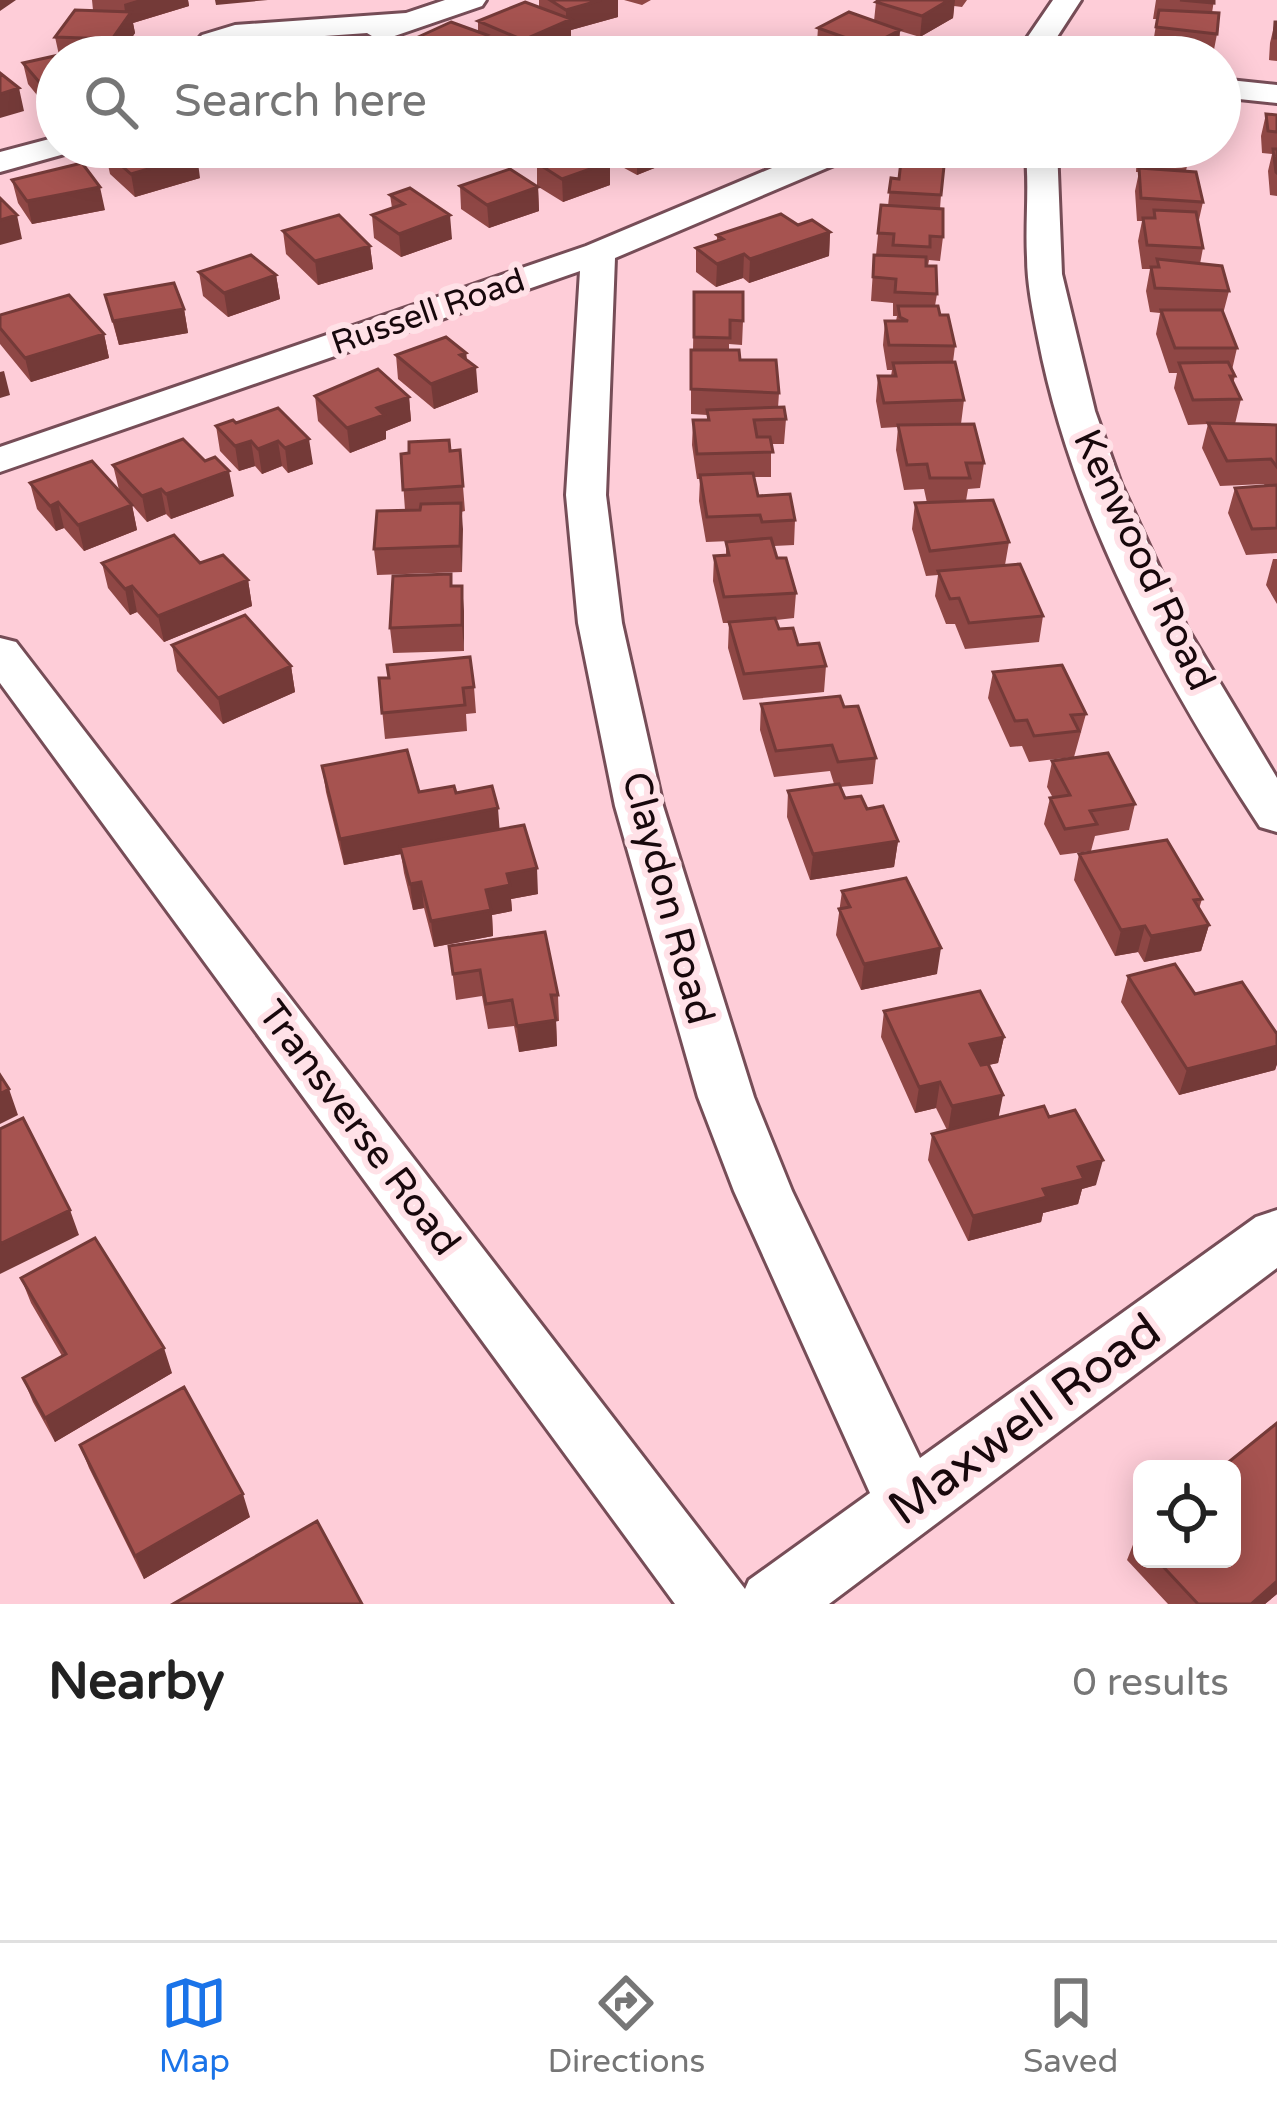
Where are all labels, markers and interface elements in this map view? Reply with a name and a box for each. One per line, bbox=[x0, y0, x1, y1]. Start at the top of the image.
search box bbox=[36, 36, 1241, 168]
icon: search bbox=[78, 69, 144, 135]
text: Search here bbox=[174, 75, 427, 129]
street label: Russell Road bbox=[326, 261, 530, 363]
street label: Kenwood Road bbox=[1063, 422, 1225, 698]
street label: Claydon Road bbox=[612, 767, 724, 1029]
street label: Transverse Road bbox=[248, 991, 470, 1265]
street label: Maxwell Road bbox=[878, 1302, 1172, 1538]
map controls bbox=[1133, 1460, 1241, 1568]
button: locate bbox=[1133, 1460, 1241, 1568]
text: Nearby bbox=[48, 1651, 225, 1713]
text: 0 results bbox=[1072, 1659, 1229, 1706]
tab: Map bbox=[159, 1970, 230, 2081]
tab: Directions bbox=[548, 1970, 705, 2081]
tab: Saved bbox=[1023, 1970, 1118, 2081]

